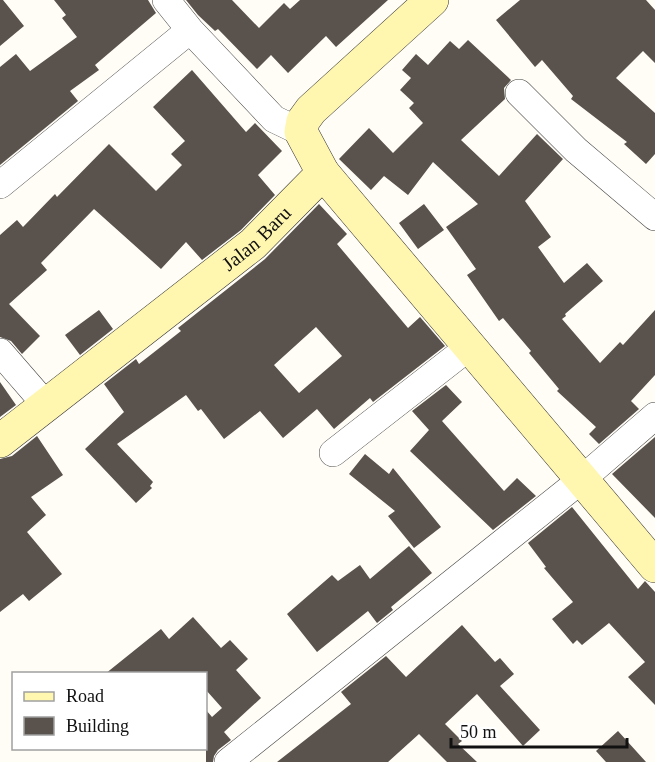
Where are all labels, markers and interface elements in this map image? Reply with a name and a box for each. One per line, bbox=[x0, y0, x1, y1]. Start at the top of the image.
street label: Jalan Baru bbox=[218, 201, 295, 275]
legend bbox=[12, 672, 207, 750]
text: Road bbox=[66, 686, 104, 706]
scale bar bbox=[451, 711, 626, 749]
text: Building bbox=[66, 716, 129, 736]
text: 50 m bbox=[460, 722, 497, 742]

